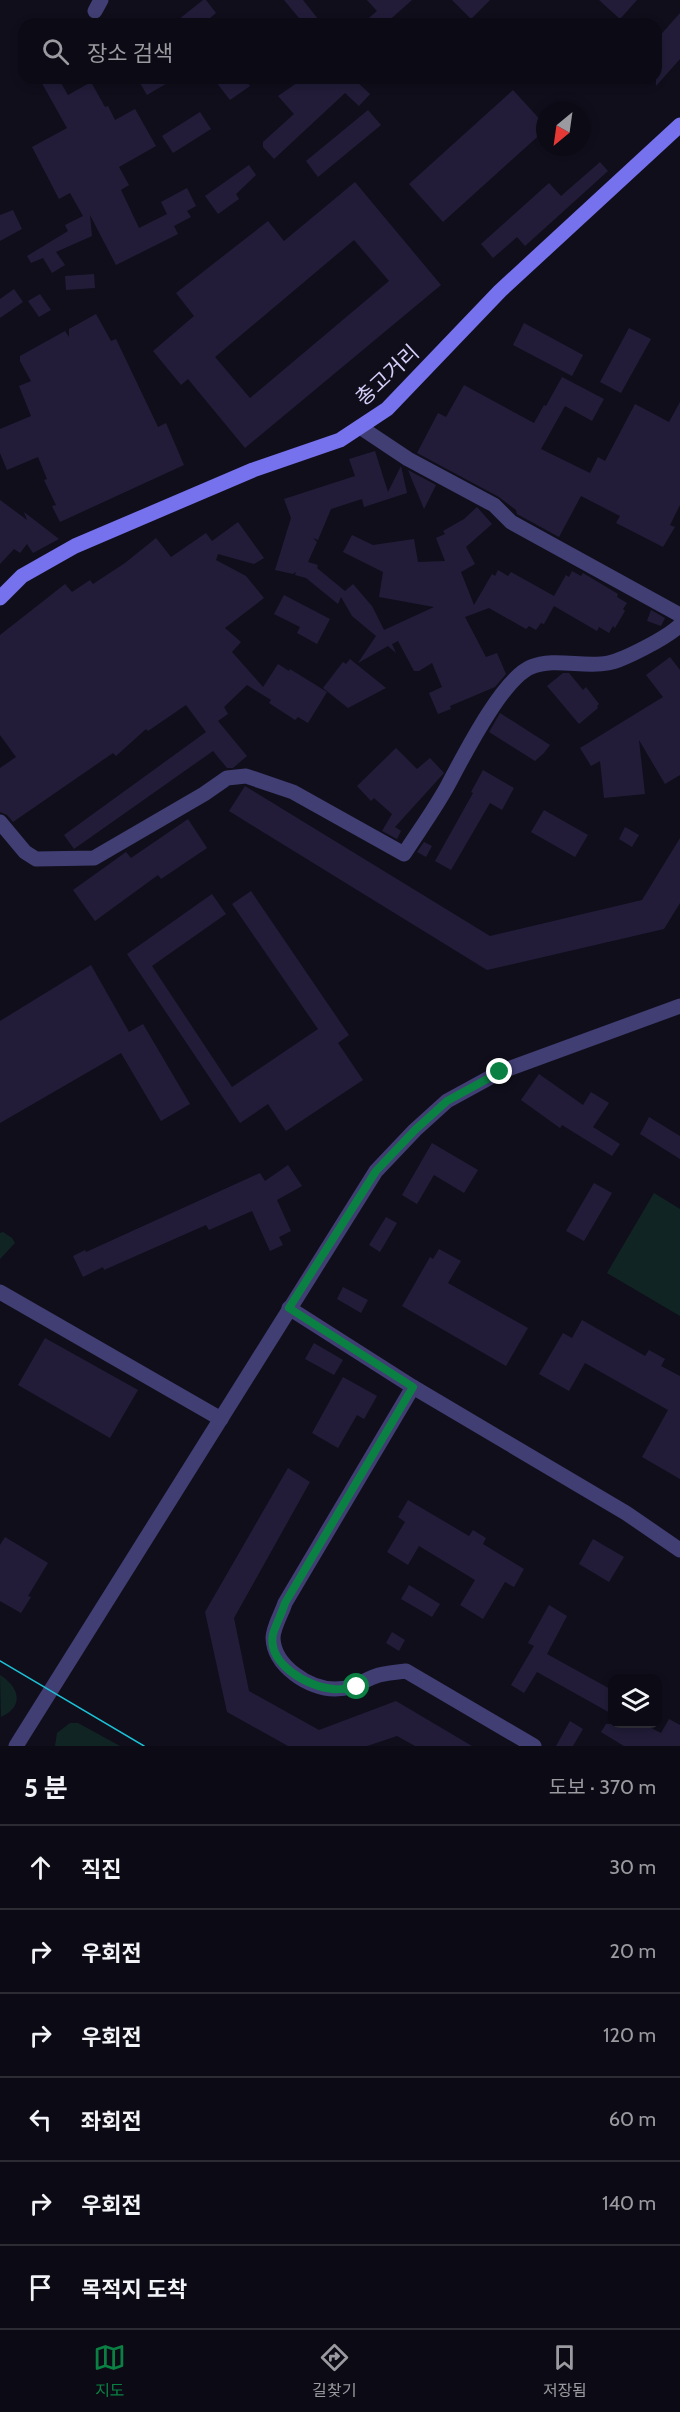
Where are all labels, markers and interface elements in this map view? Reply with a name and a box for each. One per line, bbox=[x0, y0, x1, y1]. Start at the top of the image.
search box bbox=[18, 18, 662, 84]
icon: search bbox=[39, 35, 72, 68]
text: 장소 검색 bbox=[87, 40, 173, 67]
north arrow bbox=[536, 102, 590, 156]
street label: 총고거리 bbox=[350, 340, 424, 410]
route end bbox=[486, 1058, 512, 1084]
route start bbox=[343, 1673, 369, 1699]
map controls bbox=[608, 1674, 662, 1728]
button: layers bbox=[608, 1674, 662, 1728]
text: 5 분 bbox=[24, 1772, 68, 1804]
text: 도보 · 370 m bbox=[549, 1775, 656, 1799]
icon: ahead bbox=[24, 1851, 57, 1884]
text: 30 m bbox=[609, 1855, 656, 1879]
text: 직진 bbox=[81, 1856, 121, 1883]
icon: right bbox=[24, 1935, 57, 1968]
text: 20 m bbox=[610, 1939, 656, 1963]
text: 우회전 bbox=[81, 1940, 142, 1967]
icon: right bbox=[24, 2019, 57, 2052]
text: 120 m bbox=[603, 2023, 656, 2047]
text: 우회전 bbox=[81, 2024, 142, 2051]
icon: left bbox=[24, 2103, 57, 2136]
text: 60 m bbox=[609, 2107, 656, 2131]
text: 좌회전 bbox=[81, 2108, 142, 2135]
icon: right bbox=[24, 2187, 57, 2220]
text: 140 m bbox=[602, 2191, 656, 2215]
text: 우회전 bbox=[81, 2192, 142, 2219]
icon: arrive bbox=[24, 2271, 57, 2304]
text: 목적지 도착 bbox=[81, 2276, 187, 2303]
tab: 지도 bbox=[93, 2341, 126, 2401]
tab: 길찾기 bbox=[312, 2341, 357, 2401]
tab: 저장됨 bbox=[543, 2341, 587, 2401]

